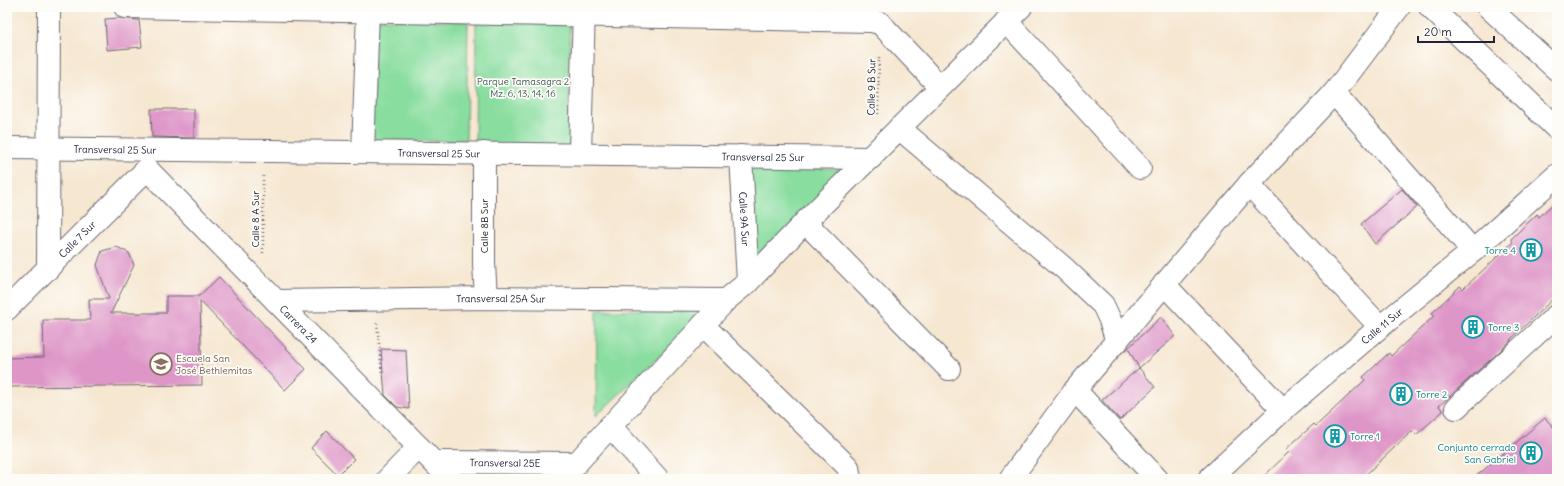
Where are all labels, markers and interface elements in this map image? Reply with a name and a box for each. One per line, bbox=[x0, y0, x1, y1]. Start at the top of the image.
scale bar bbox=[1418, 18, 1494, 44]
text: 20 m bbox=[1424, 24, 1452, 39]
street label: Calle 9 B Sur bbox=[865, 58, 878, 116]
park label: Parque Tamasagra 2 Mz. 6, 13, 14, 16 bbox=[477, 75, 570, 100]
street label: Transversal 25 Sur bbox=[73, 143, 157, 157]
street label: Transversal 25 Sur bbox=[397, 147, 481, 160]
street label: Transversal 25 Sur bbox=[721, 150, 805, 164]
street label: Calle 8 A Sur bbox=[249, 191, 262, 247]
street label: Calle 9A Sur bbox=[736, 191, 752, 247]
street label: Calle 8B Sur bbox=[478, 199, 491, 253]
street label: Calle 7 Sur bbox=[56, 218, 99, 261]
building icon: Torre 4 bbox=[1518, 237, 1544, 263]
place label: Torre 4 bbox=[1484, 244, 1516, 257]
street label: Transversal 25A Sur bbox=[456, 292, 546, 305]
street label: Carrera 24 bbox=[277, 303, 320, 347]
street label: Calle 11 Sur bbox=[1359, 305, 1406, 347]
building icon: Torre 3 bbox=[1460, 314, 1486, 340]
place label: Torre 3 bbox=[1488, 321, 1520, 334]
school or university icon: Escuela San José Bethlemitas bbox=[148, 351, 174, 377]
place label: Escuela San José Bethlemitas bbox=[176, 352, 253, 377]
building icon: Torre 2 bbox=[1388, 381, 1414, 407]
place label: Torre 2 bbox=[1416, 388, 1448, 401]
building icon: Torre 1 bbox=[1322, 423, 1348, 449]
place label: Torre 1 bbox=[1350, 430, 1380, 443]
building icon: Conjunto cerrado San Gabriel bbox=[1518, 440, 1544, 466]
place label: Conjunto cerrado San Gabriel bbox=[1437, 441, 1516, 466]
street label: Transversal 25E bbox=[469, 456, 541, 470]

